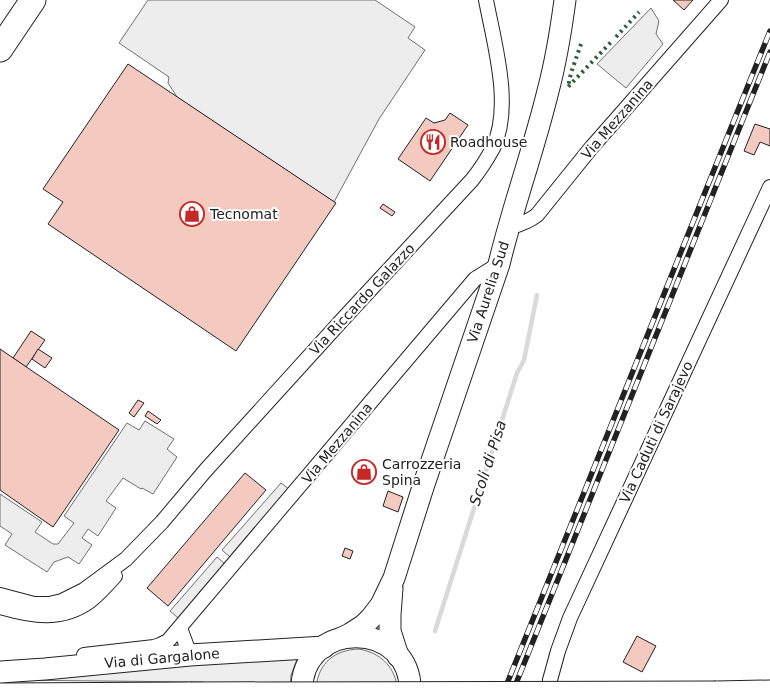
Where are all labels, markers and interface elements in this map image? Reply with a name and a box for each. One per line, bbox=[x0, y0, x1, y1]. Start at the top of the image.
street label: Via Mezzanina bbox=[578, 76, 656, 162]
restaurant icon: Roadhouse bbox=[420, 129, 446, 155]
place label: Roadhouse bbox=[450, 134, 527, 150]
shop icon: Tecnomat bbox=[179, 201, 205, 227]
place label: Tecnomat bbox=[209, 206, 278, 222]
street label: Via Aurelia Sud bbox=[464, 239, 512, 345]
street label: Via Riccardo Galazzo bbox=[306, 240, 418, 358]
street label: Via Caduti di Sarajevo bbox=[616, 359, 696, 505]
street label: Via Mezzanina bbox=[299, 399, 375, 487]
water label: Scoli di Pisa bbox=[466, 418, 510, 508]
place label: Carrozzeria Spina bbox=[382, 456, 461, 488]
shop icon: Carrozzeria Spina bbox=[351, 459, 377, 485]
street label: Via di Gargalone bbox=[104, 645, 220, 671]

